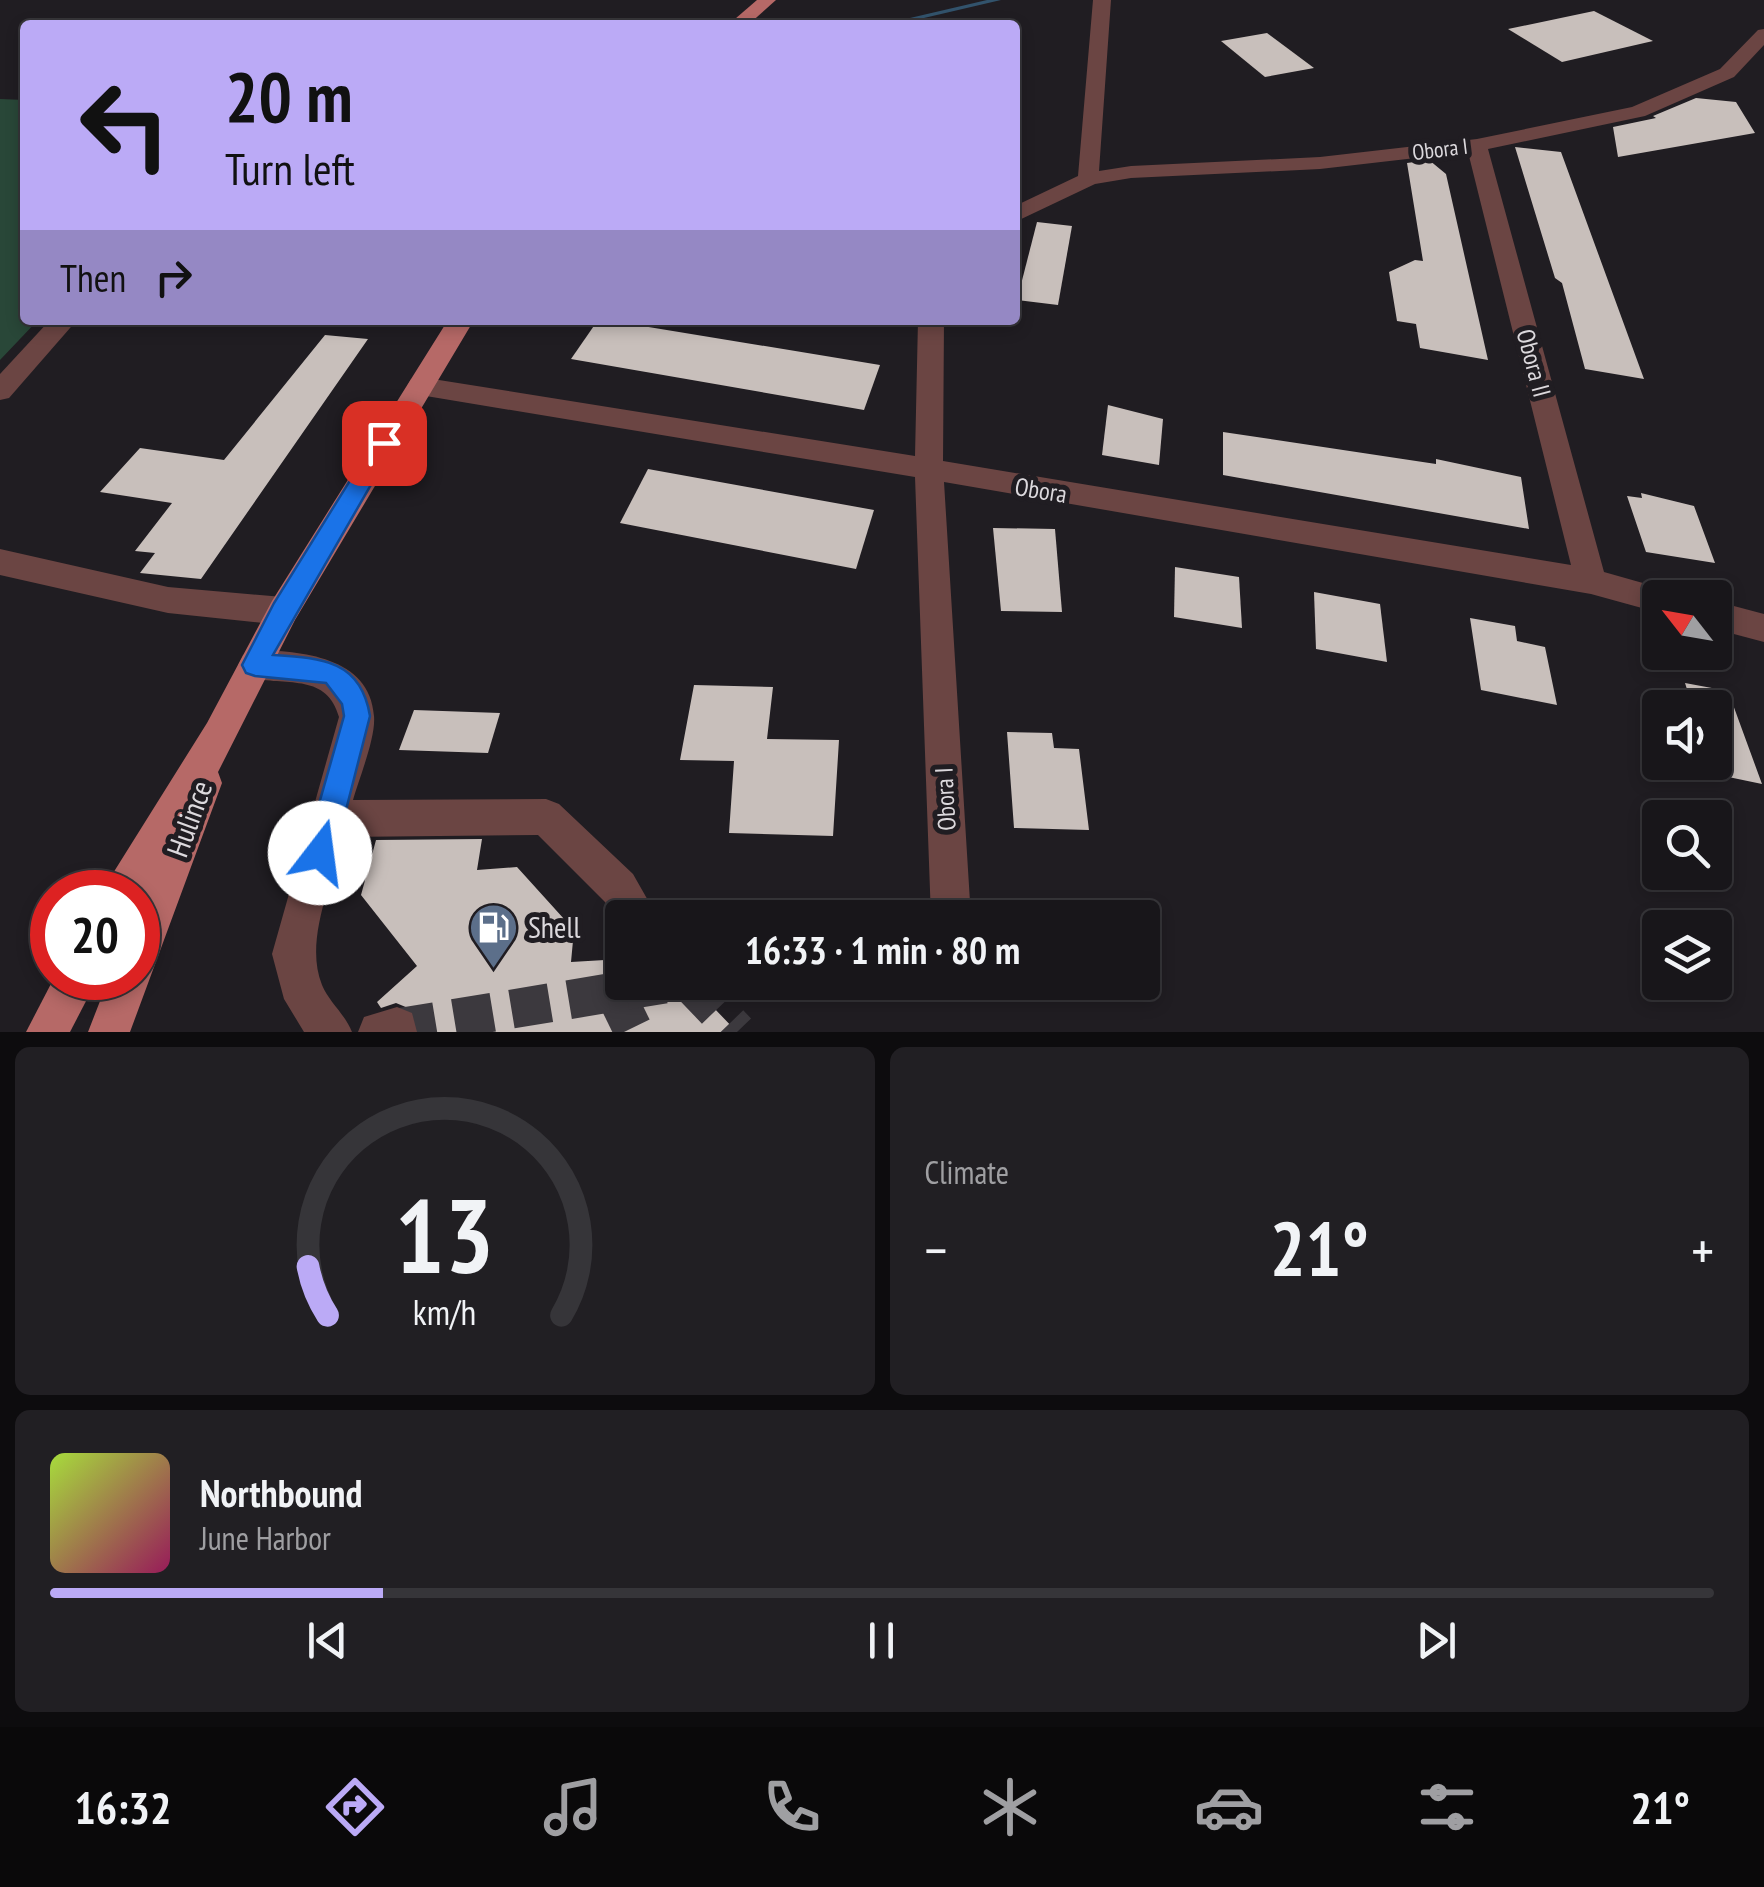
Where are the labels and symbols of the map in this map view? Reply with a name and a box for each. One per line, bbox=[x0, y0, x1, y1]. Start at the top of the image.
street label: Obora I bbox=[1411, 132, 1469, 166]
street label: Obora II bbox=[1510, 325, 1558, 401]
pin bbox=[342, 401, 427, 486]
street label: Obora bbox=[1013, 470, 1069, 510]
north arrow bbox=[1642, 580, 1732, 670]
street label: Obora I bbox=[927, 767, 963, 831]
street label: Hulince bbox=[157, 775, 220, 862]
position arrow bbox=[268, 801, 372, 905]
speed limit sign: 20 bbox=[30, 870, 160, 1000]
fuel station icon: Shell bbox=[467, 902, 519, 970]
place label: Shell bbox=[528, 907, 580, 946]

